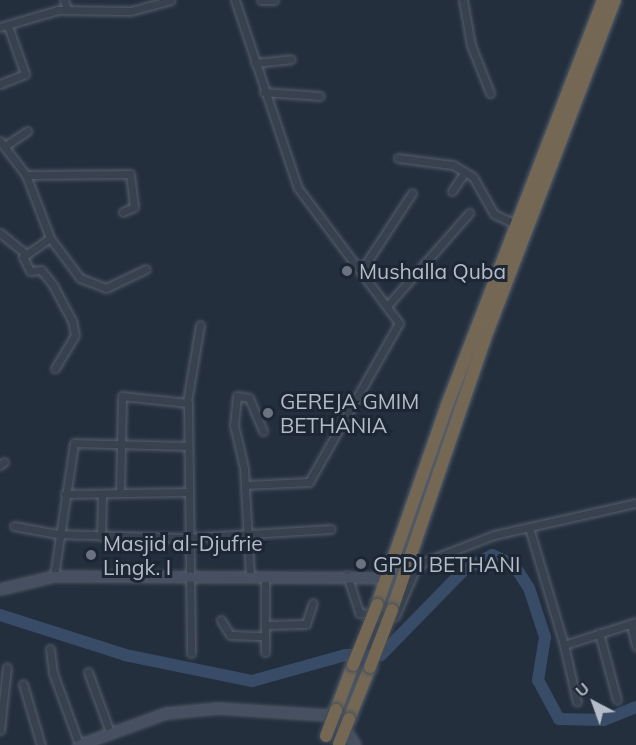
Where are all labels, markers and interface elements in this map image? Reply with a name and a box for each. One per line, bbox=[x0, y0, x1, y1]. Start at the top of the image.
place label: Mushalla Quba bbox=[359, 258, 506, 284]
marker: Mushalla Quba bbox=[340, 264, 354, 278]
place label: GEREJA GMIM BETHANIA bbox=[280, 388, 419, 438]
marker: GEREJA GMIM BETHANIA bbox=[261, 406, 275, 420]
place label: Masjid al-Djufrie Lingk. I bbox=[103, 530, 263, 580]
marker: Masjid al-Djufrie Lingk. I bbox=[84, 548, 98, 562]
place label: GPDI BETHANI bbox=[373, 551, 520, 577]
marker: GPDI BETHANI bbox=[354, 557, 368, 571]
north arrow bbox=[564, 673, 624, 733]
text: U bbox=[571, 678, 593, 701]

